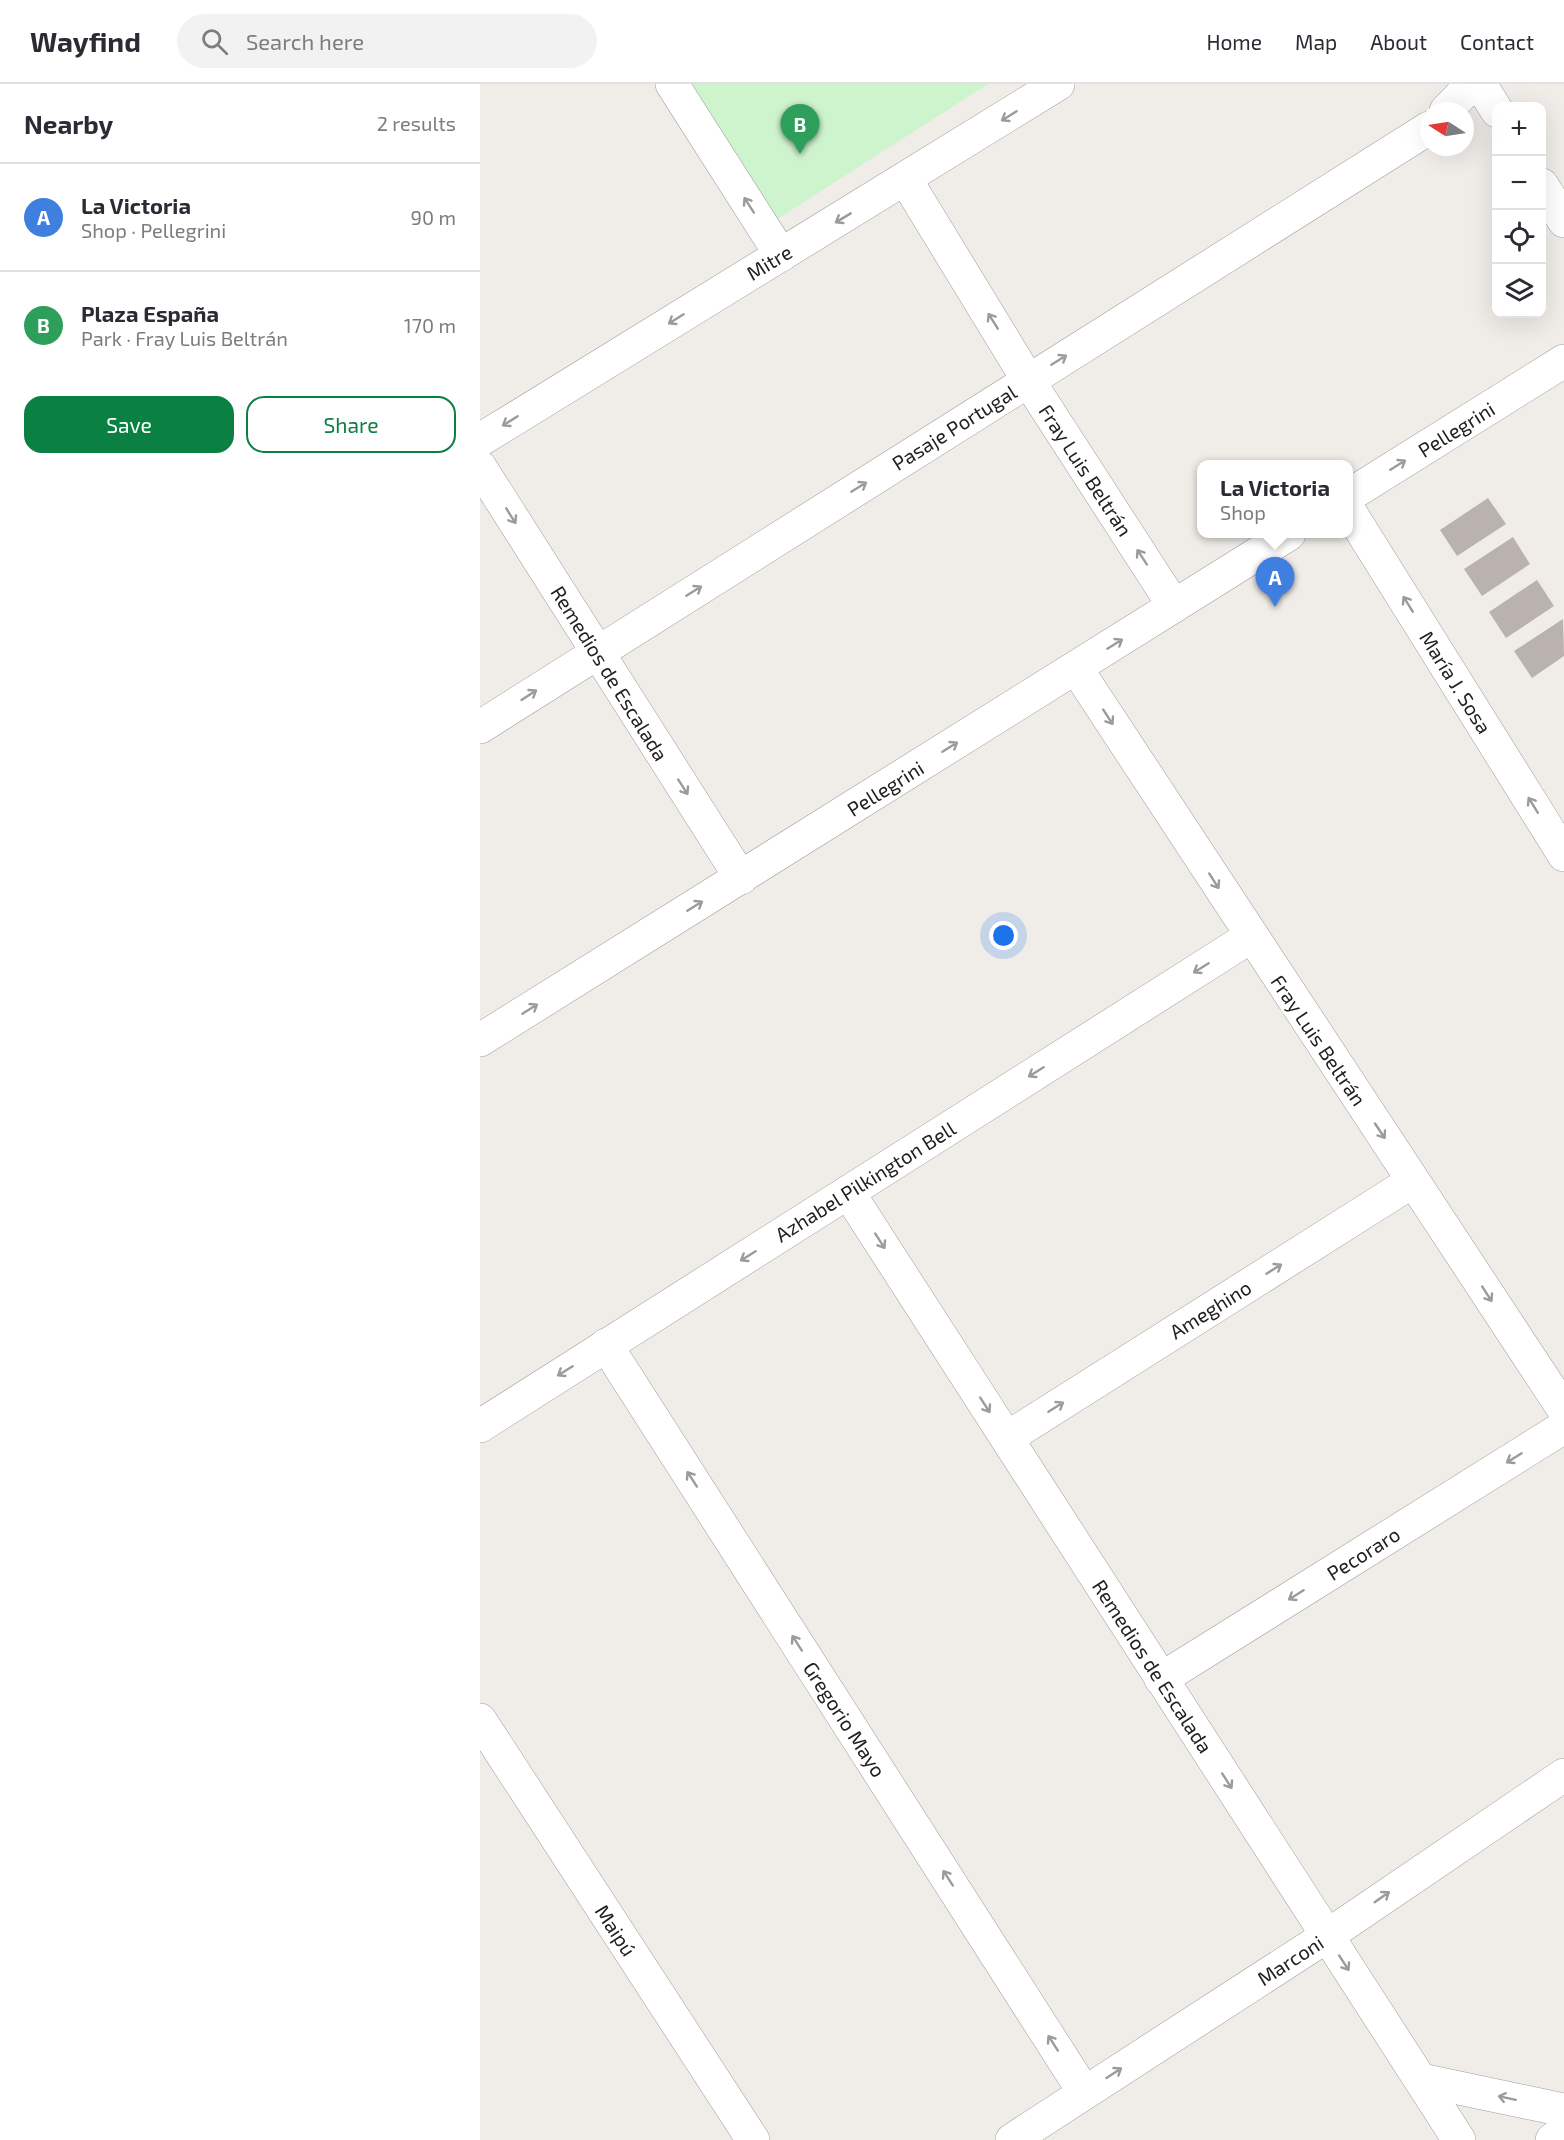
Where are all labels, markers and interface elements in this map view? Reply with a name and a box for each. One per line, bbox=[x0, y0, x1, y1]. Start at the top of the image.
search box bbox=[177, 14, 597, 68]
text: Wayfind bbox=[30, 24, 141, 58]
icon: search bbox=[198, 25, 231, 58]
text: Search here bbox=[246, 28, 364, 54]
text: Home bbox=[1206, 29, 1262, 54]
text: Map bbox=[1295, 29, 1337, 54]
text: About bbox=[1370, 29, 1427, 54]
text: Contact bbox=[1460, 29, 1534, 54]
north arrow bbox=[1420, 102, 1474, 156]
map controls bbox=[1492, 102, 1546, 318]
button: + bbox=[1492, 102, 1546, 156]
pin: B bbox=[780, 104, 820, 154]
text: Nearby bbox=[24, 108, 113, 139]
one-way arrow bbox=[1001, 110, 1018, 122]
text: 2 results bbox=[377, 111, 456, 135]
button: − bbox=[1492, 156, 1546, 210]
text: La Victoria bbox=[81, 192, 191, 218]
one-way arrow bbox=[743, 197, 756, 214]
text: A bbox=[37, 205, 50, 229]
text: 90 m bbox=[411, 205, 456, 229]
button: locate bbox=[1492, 210, 1546, 264]
one-way arrow bbox=[835, 212, 852, 224]
text: Shop · Pellegrini bbox=[81, 218, 226, 242]
street label: Mitre bbox=[742, 239, 796, 285]
button: layers bbox=[1492, 264, 1546, 318]
text: Plaza España bbox=[81, 300, 219, 326]
text: B bbox=[37, 313, 50, 337]
text: 170 m bbox=[404, 313, 456, 337]
one-way arrow bbox=[986, 313, 999, 330]
one-way arrow bbox=[668, 314, 685, 326]
text: Park · Fray Luis Beltrán bbox=[81, 326, 288, 350]
one-way arrow bbox=[1051, 354, 1068, 367]
street label: Pasaje Portugal bbox=[887, 379, 1021, 475]
button: Save bbox=[24, 396, 234, 453]
button: Share bbox=[246, 396, 456, 453]
street label: Pellegrini bbox=[1413, 396, 1499, 462]
street label: Fray Luis Beltrán bbox=[1034, 400, 1138, 540]
one-way arrow bbox=[502, 416, 519, 428]
one-way arrow bbox=[1389, 458, 1406, 470]
popup bbox=[1197, 460, 1353, 538]
text: La Victoria bbox=[1220, 474, 1330, 500]
one-way arrow bbox=[850, 480, 867, 492]
text: Shop bbox=[1220, 500, 1266, 524]
one-way arrow bbox=[505, 507, 517, 524]
one-way arrow bbox=[1136, 549, 1148, 566]
pin: A bbox=[1256, 558, 1294, 607]
street label: Remedios de Escalada bbox=[546, 581, 674, 765]
one-way arrow bbox=[685, 584, 702, 596]
one-way arrow bbox=[1401, 596, 1413, 613]
street label: María J. Sosa bbox=[1415, 626, 1497, 738]
one-way arrow bbox=[1106, 637, 1123, 649]
one-way arrow bbox=[520, 689, 537, 701]
one-way arrow bbox=[1102, 708, 1114, 725]
one-way arrow bbox=[941, 741, 958, 753]
street label: Pellegrini bbox=[842, 755, 928, 821]
one-way arrow bbox=[677, 778, 689, 795]
one-way arrow bbox=[1527, 797, 1539, 814]
one-way arrow bbox=[1208, 872, 1220, 889]
one-way arrow bbox=[686, 900, 703, 912]
your location bbox=[989, 921, 1018, 950]
one-way arrow bbox=[1193, 962, 1210, 974]
street label: Fray Luis Beltrán bbox=[1266, 970, 1372, 1110]
one-way arrow bbox=[521, 1003, 538, 1015]
one-way arrow bbox=[1028, 1067, 1045, 1079]
street label: Azhabel Pilkington Bell bbox=[770, 1116, 960, 1246]
one-way arrow bbox=[1374, 1122, 1386, 1139]
one-way arrow bbox=[874, 1232, 886, 1249]
one-way arrow bbox=[739, 1249, 756, 1262]
one-way arrow bbox=[1265, 1262, 1282, 1274]
street label: Ameghino bbox=[1165, 1275, 1255, 1343]
one-way arrow bbox=[1481, 1285, 1493, 1301]
one-way arrow bbox=[557, 1366, 574, 1378]
one-way arrow bbox=[980, 1396, 992, 1413]
one-way arrow bbox=[1047, 1400, 1064, 1412]
one-way arrow bbox=[1506, 1452, 1523, 1465]
one-way arrow bbox=[686, 1471, 698, 1488]
street label: Pecoraro bbox=[1322, 1521, 1404, 1585]
street label: Remedios de Escalada bbox=[1088, 1575, 1218, 1757]
one-way arrow bbox=[1288, 1589, 1305, 1601]
one-way arrow bbox=[791, 1635, 804, 1652]
street label: Gregorio Mayo bbox=[799, 1657, 891, 1781]
one-way arrow bbox=[1221, 1772, 1233, 1789]
one-way arrow bbox=[941, 1870, 953, 1887]
one-way arrow bbox=[1374, 1891, 1391, 1904]
street label: Maipú bbox=[591, 1900, 641, 1960]
street label: Marconi bbox=[1252, 1930, 1328, 1990]
one-way arrow bbox=[1338, 1954, 1350, 1970]
one-way arrow bbox=[1046, 2034, 1059, 2051]
one-way arrow bbox=[1105, 2067, 1121, 2079]
one-way arrow bbox=[1497, 2092, 1517, 2103]

